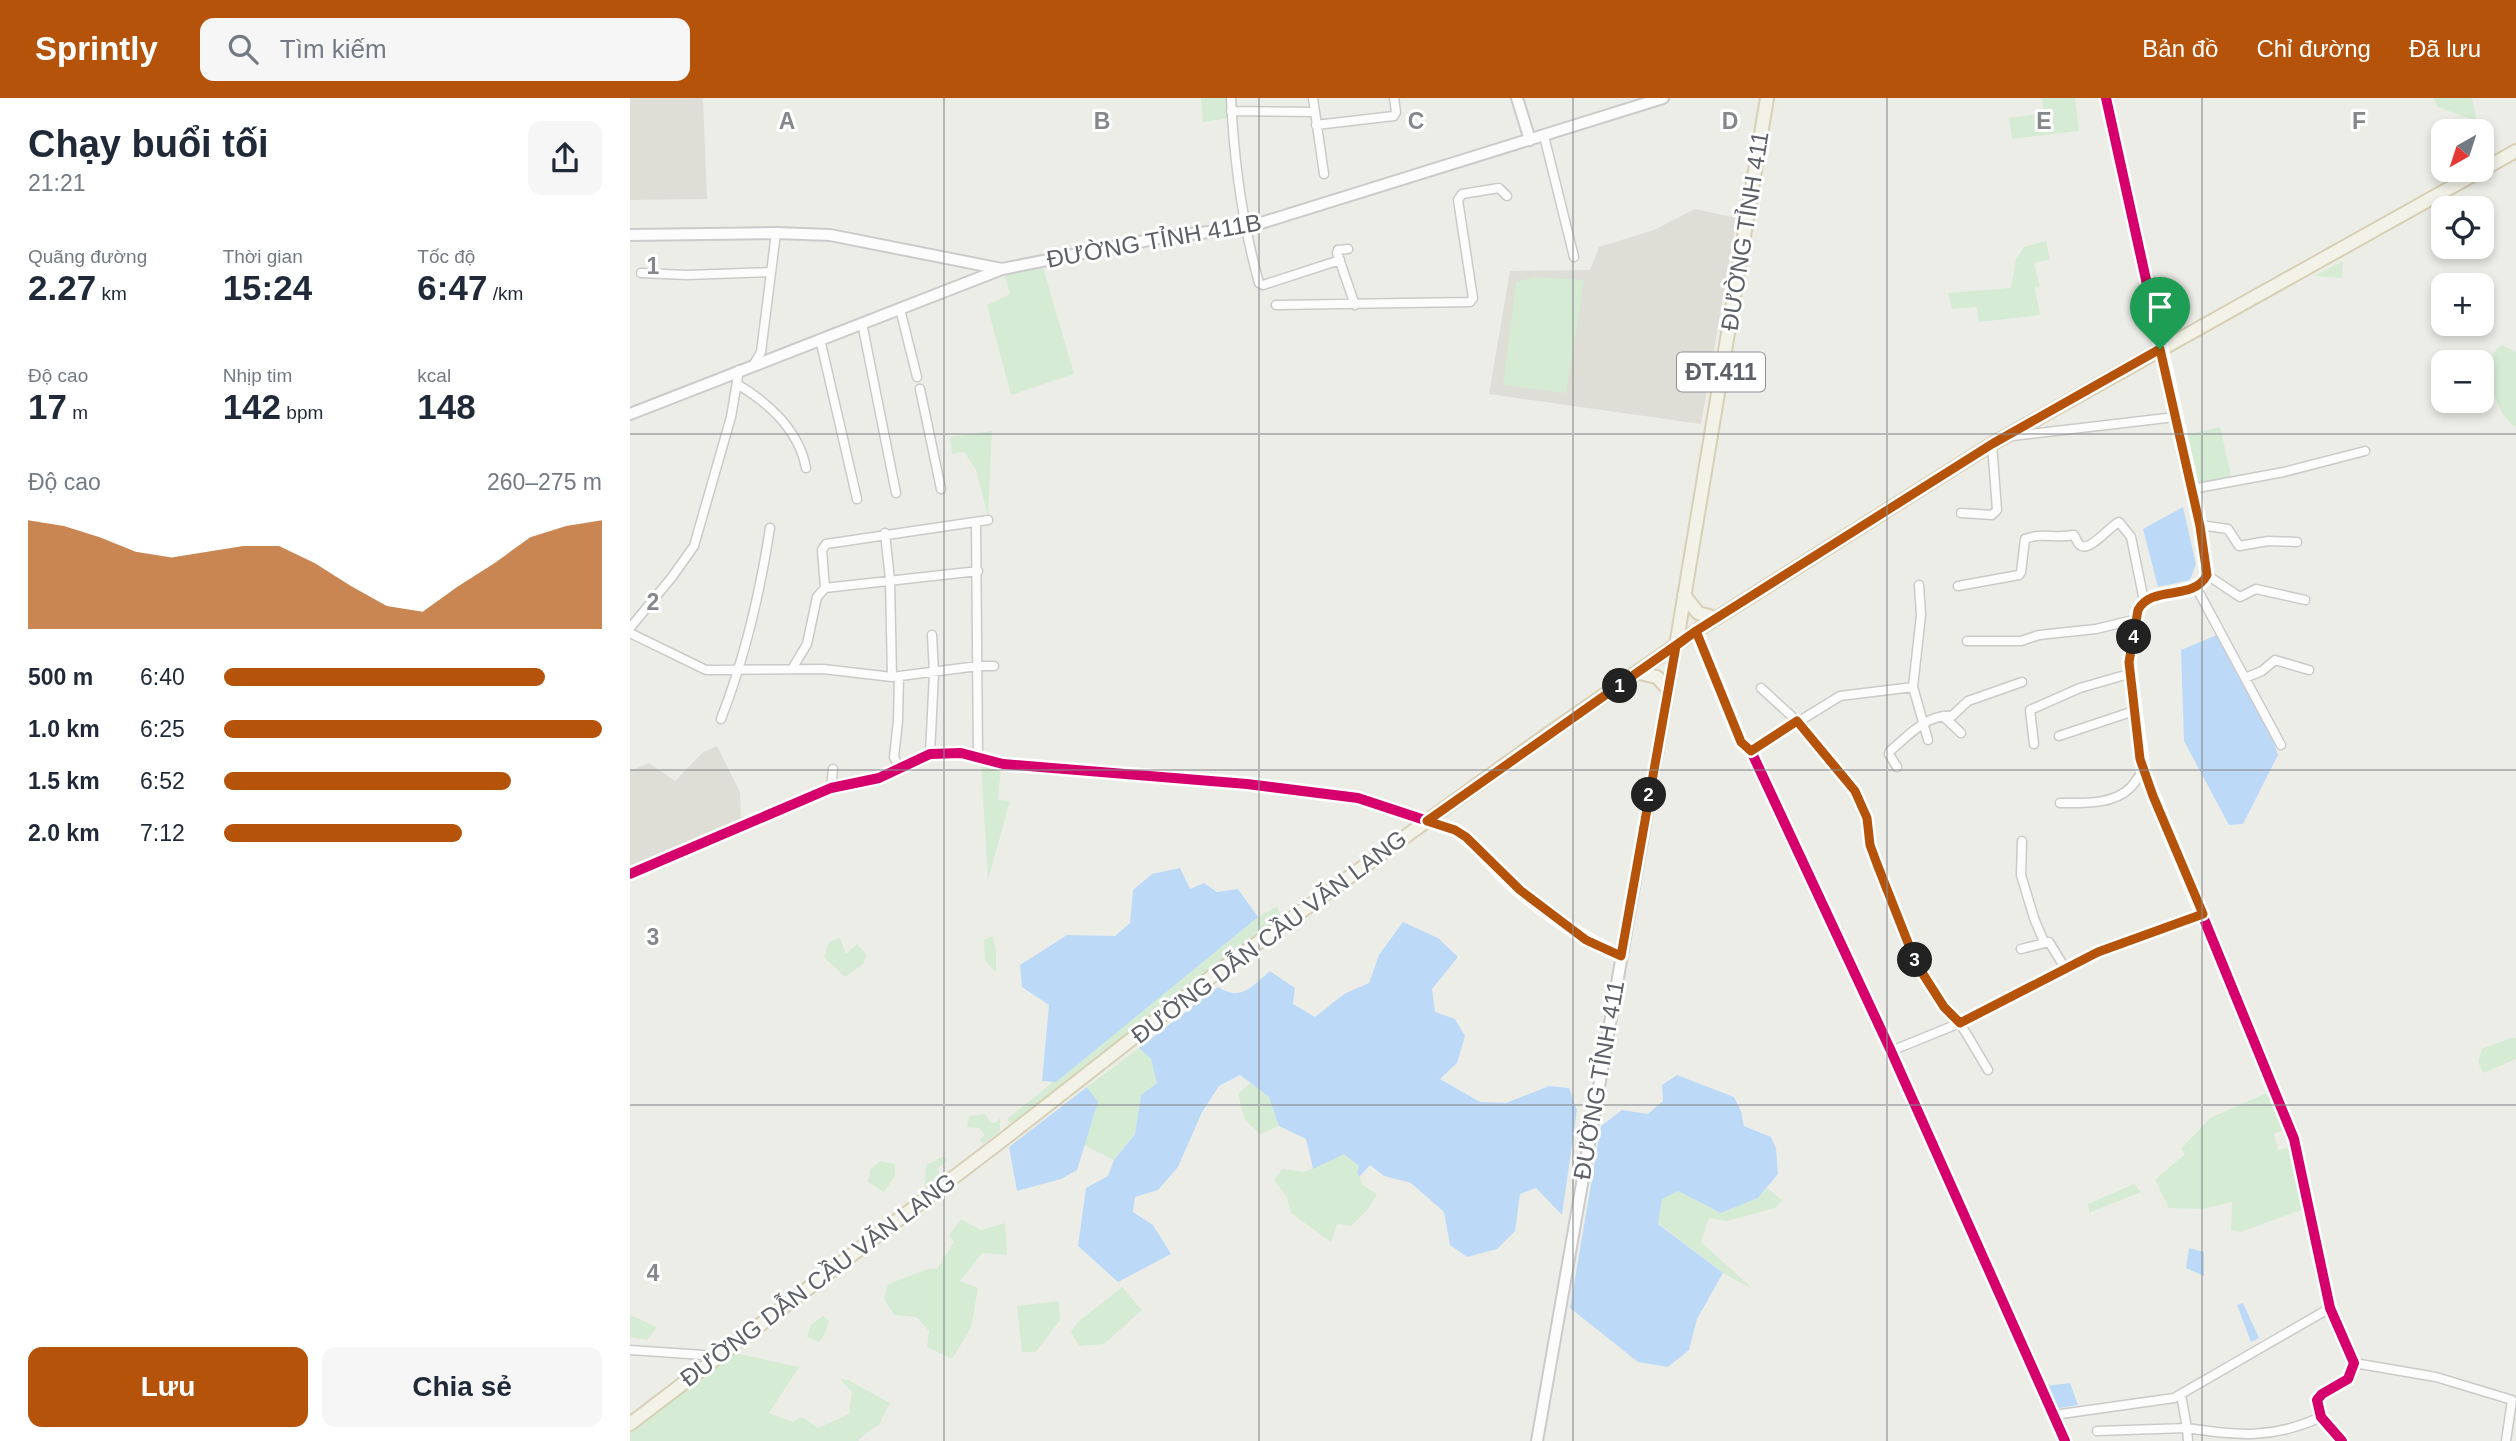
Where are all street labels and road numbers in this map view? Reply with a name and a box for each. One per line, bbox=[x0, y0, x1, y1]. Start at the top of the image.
street label: ĐƯỜNG TỈNH 411 bbox=[1714, 129, 1774, 333]
street label: ĐƯỜNG TỈNH 411B bbox=[1044, 207, 1263, 273]
road number: ĐT.411 bbox=[1677, 353, 1765, 392]
street label: ĐƯỜNG DẪN CẦU VĂN LANG bbox=[1125, 824, 1411, 1049]
street label: ĐƯỜNG TỈNH 411 bbox=[1567, 978, 1629, 1182]
street label: ĐƯỜNG DẪN CẦU VĂN LANG bbox=[674, 1167, 960, 1392]

